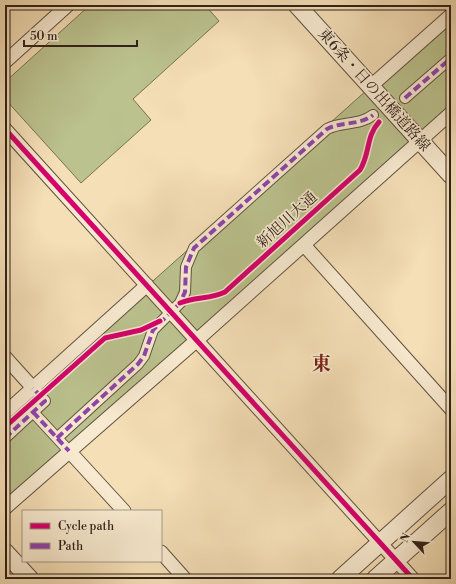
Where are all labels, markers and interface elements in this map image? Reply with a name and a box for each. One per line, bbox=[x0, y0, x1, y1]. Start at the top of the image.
scale bar bbox=[24, 22, 137, 48]
street label: 東6条・日の出橋道路線 bbox=[314, 25, 434, 155]
text: 50 m bbox=[30, 29, 58, 44]
street label: 新旭川大通 bbox=[253, 188, 321, 252]
district label: 東 bbox=[311, 352, 331, 376]
legend bbox=[22, 510, 162, 562]
text: Cycle path bbox=[58, 519, 114, 534]
north arrow bbox=[394, 522, 434, 562]
text: N bbox=[398, 531, 414, 545]
text: Path bbox=[58, 539, 83, 554]

